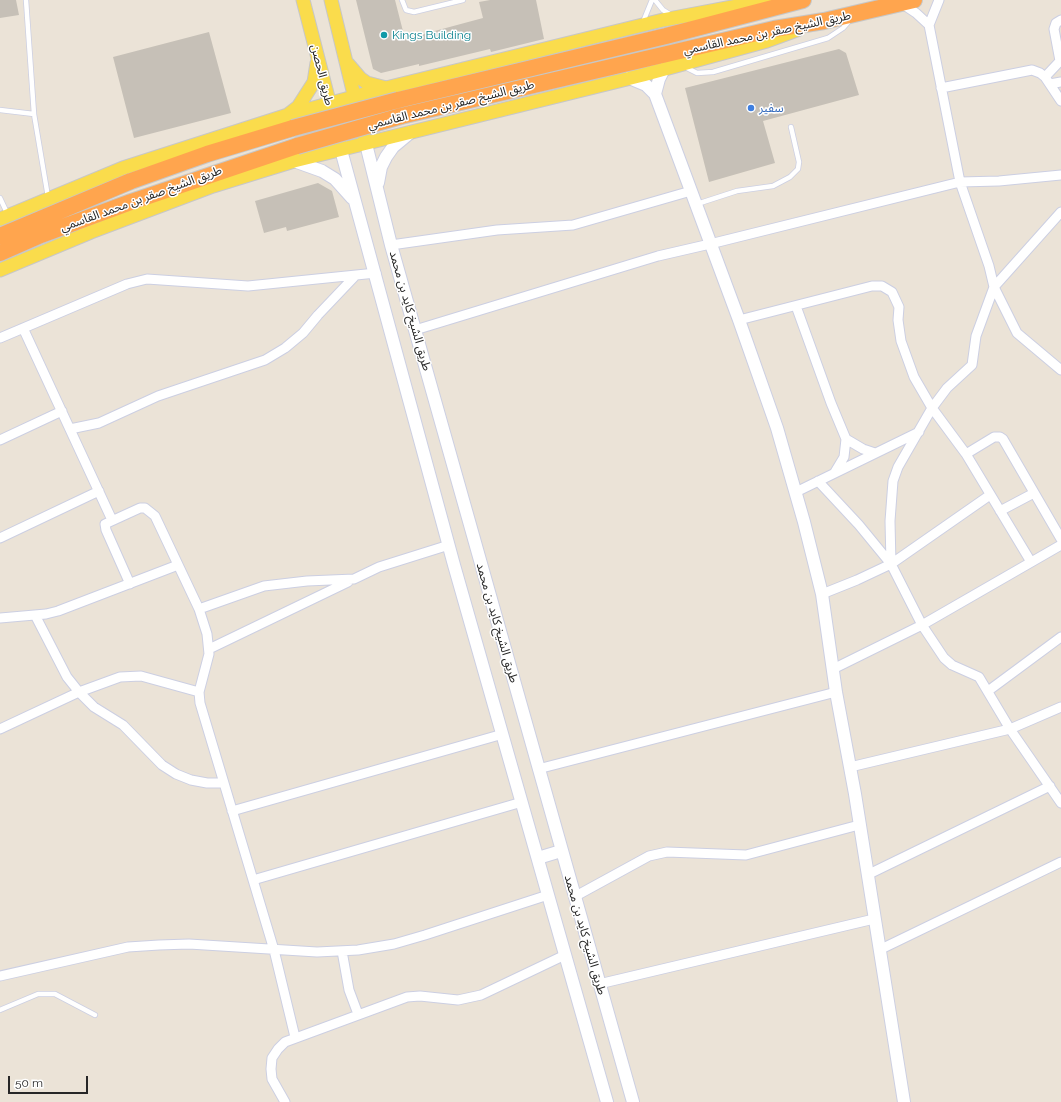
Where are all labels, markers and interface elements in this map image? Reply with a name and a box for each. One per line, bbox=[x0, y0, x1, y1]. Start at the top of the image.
street label: طريق الشيخ صقر بن محمد القاسمي bbox=[682, 8, 852, 58]
place label: Kings Building bbox=[392, 28, 471, 42]
marker: Kings Building bbox=[379, 30, 389, 40]
street label: طريق الحصن bbox=[307, 43, 337, 107]
street label: طريق الشيخ صقر بن محمد القاسمي bbox=[366, 77, 536, 133]
place label: سفير bbox=[759, 101, 784, 115]
marker: سفير bbox=[746, 103, 756, 113]
street label: طريق الشيخ صقر بن محمد القاسمي bbox=[58, 163, 224, 235]
street label: طريق الشيخ كايد بن محمد bbox=[386, 249, 434, 373]
street label: طريق الشيخ كايد بن محمد bbox=[473, 561, 521, 685]
street label: طريق الشيخ كايد بن محمد bbox=[561, 873, 609, 997]
scale bar bbox=[10, 1068, 90, 1094]
text: 50 m bbox=[15, 1076, 43, 1090]

